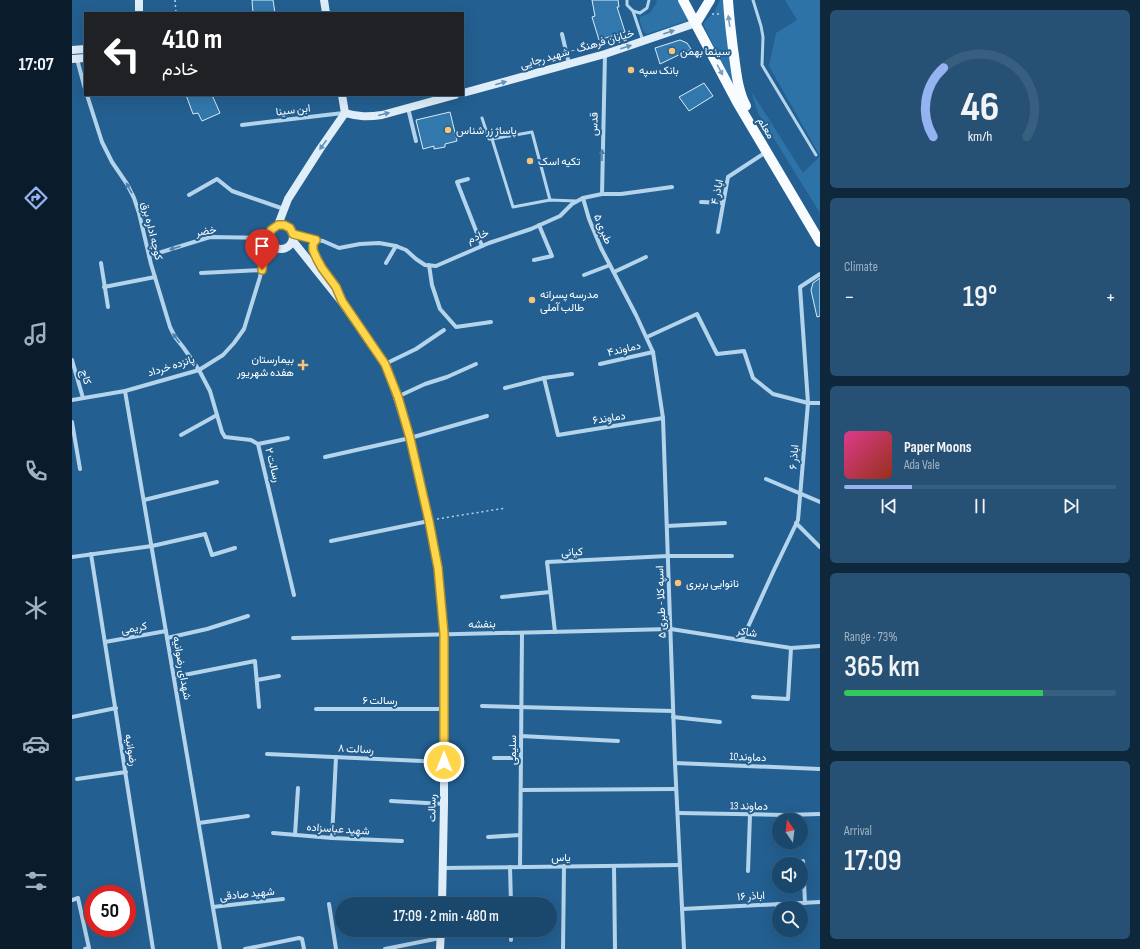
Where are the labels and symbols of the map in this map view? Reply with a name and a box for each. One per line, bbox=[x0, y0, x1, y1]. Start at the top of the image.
one-way arrow bbox=[726, 15, 733, 27]
street label: خیابان فرهنگ - شهید رجایی bbox=[518, 26, 636, 72]
one-way arrow bbox=[664, 29, 676, 35]
one-way arrow bbox=[620, 44, 632, 50]
place label: سینما بهمن bbox=[680, 45, 731, 58]
marker: سینما بهمن bbox=[667, 46, 677, 56]
place label: بانک سپه bbox=[639, 64, 679, 78]
marker: بانک سپه bbox=[626, 65, 636, 75]
one-way arrow bbox=[717, 65, 724, 76]
one-way arrow bbox=[495, 80, 507, 86]
street label: ابن سینا bbox=[275, 101, 311, 119]
one-way arrow bbox=[378, 111, 390, 117]
street label: قدس bbox=[587, 112, 601, 136]
street label: معلم bbox=[754, 115, 777, 142]
place label: پاساژ زر شناس bbox=[456, 124, 517, 138]
marker: پاساژ زر شناس bbox=[443, 125, 453, 135]
one-way arrow bbox=[319, 140, 327, 150]
one-way arrow bbox=[599, 149, 606, 161]
place label: تکیه اسک bbox=[538, 155, 581, 168]
marker: تکیه اسک bbox=[525, 156, 535, 166]
street label: اباذر ۴ bbox=[708, 178, 726, 206]
one-way arrow bbox=[125, 183, 132, 194]
street label: کوچه اداره برق bbox=[138, 201, 166, 262]
street label: طبری ۵ bbox=[591, 212, 615, 246]
street label: خضر bbox=[194, 223, 218, 239]
street label: خادم bbox=[465, 226, 491, 247]
pin bbox=[245, 229, 279, 270]
one-way arrow bbox=[169, 245, 181, 251]
place label: مدرسه پسرانه طالب آملی bbox=[540, 288, 598, 314]
marker: مدرسه پسرانه طالب آملی bbox=[527, 295, 537, 305]
one-way arrow bbox=[172, 333, 180, 344]
street label: دماوند۴ bbox=[606, 339, 642, 359]
street label: پانزده خرداد bbox=[146, 353, 197, 380]
place label: بیمارستان هفده شهریور bbox=[236, 353, 294, 379]
marker: بیمارستان هفده شهریور bbox=[297, 359, 309, 371]
street label: کاج bbox=[77, 368, 94, 386]
street label: دماوند۶ bbox=[592, 409, 626, 427]
street label: اباذر ۶ bbox=[786, 444, 802, 470]
street label: رسالت ۲ bbox=[262, 446, 284, 484]
street label: کیانی bbox=[561, 545, 583, 559]
street label: اسپه کلا - طبری ۵ bbox=[653, 565, 670, 639]
place label: نانوایی بربری bbox=[686, 577, 739, 590]
marker: نانوایی بربری bbox=[673, 578, 683, 588]
street label: بنفشه bbox=[468, 617, 496, 631]
street label: کریمی bbox=[120, 619, 148, 637]
street label: شاکر bbox=[735, 624, 759, 640]
street label: شهدای رضوانیه bbox=[170, 635, 194, 701]
street label: رسالت ۶ bbox=[363, 694, 398, 707]
street label: رضوانیه bbox=[122, 733, 140, 767]
street label: سلیمی bbox=[506, 735, 519, 765]
position arrow bbox=[423, 741, 465, 783]
street label: رسالت ۸ bbox=[338, 742, 375, 756]
street label: دماوند10 bbox=[729, 750, 767, 764]
street label: رسالت bbox=[425, 794, 439, 822]
street label: دماوند 13 bbox=[730, 799, 768, 813]
north arrow bbox=[772, 813, 808, 849]
street label: شهید عباسزاده bbox=[306, 820, 370, 838]
street label: یاس bbox=[551, 851, 571, 864]
speed limit sign: 50 bbox=[84, 885, 136, 937]
street label: شهید صادقی bbox=[219, 885, 275, 903]
street label: اباذر ۱۶ bbox=[737, 889, 765, 903]

